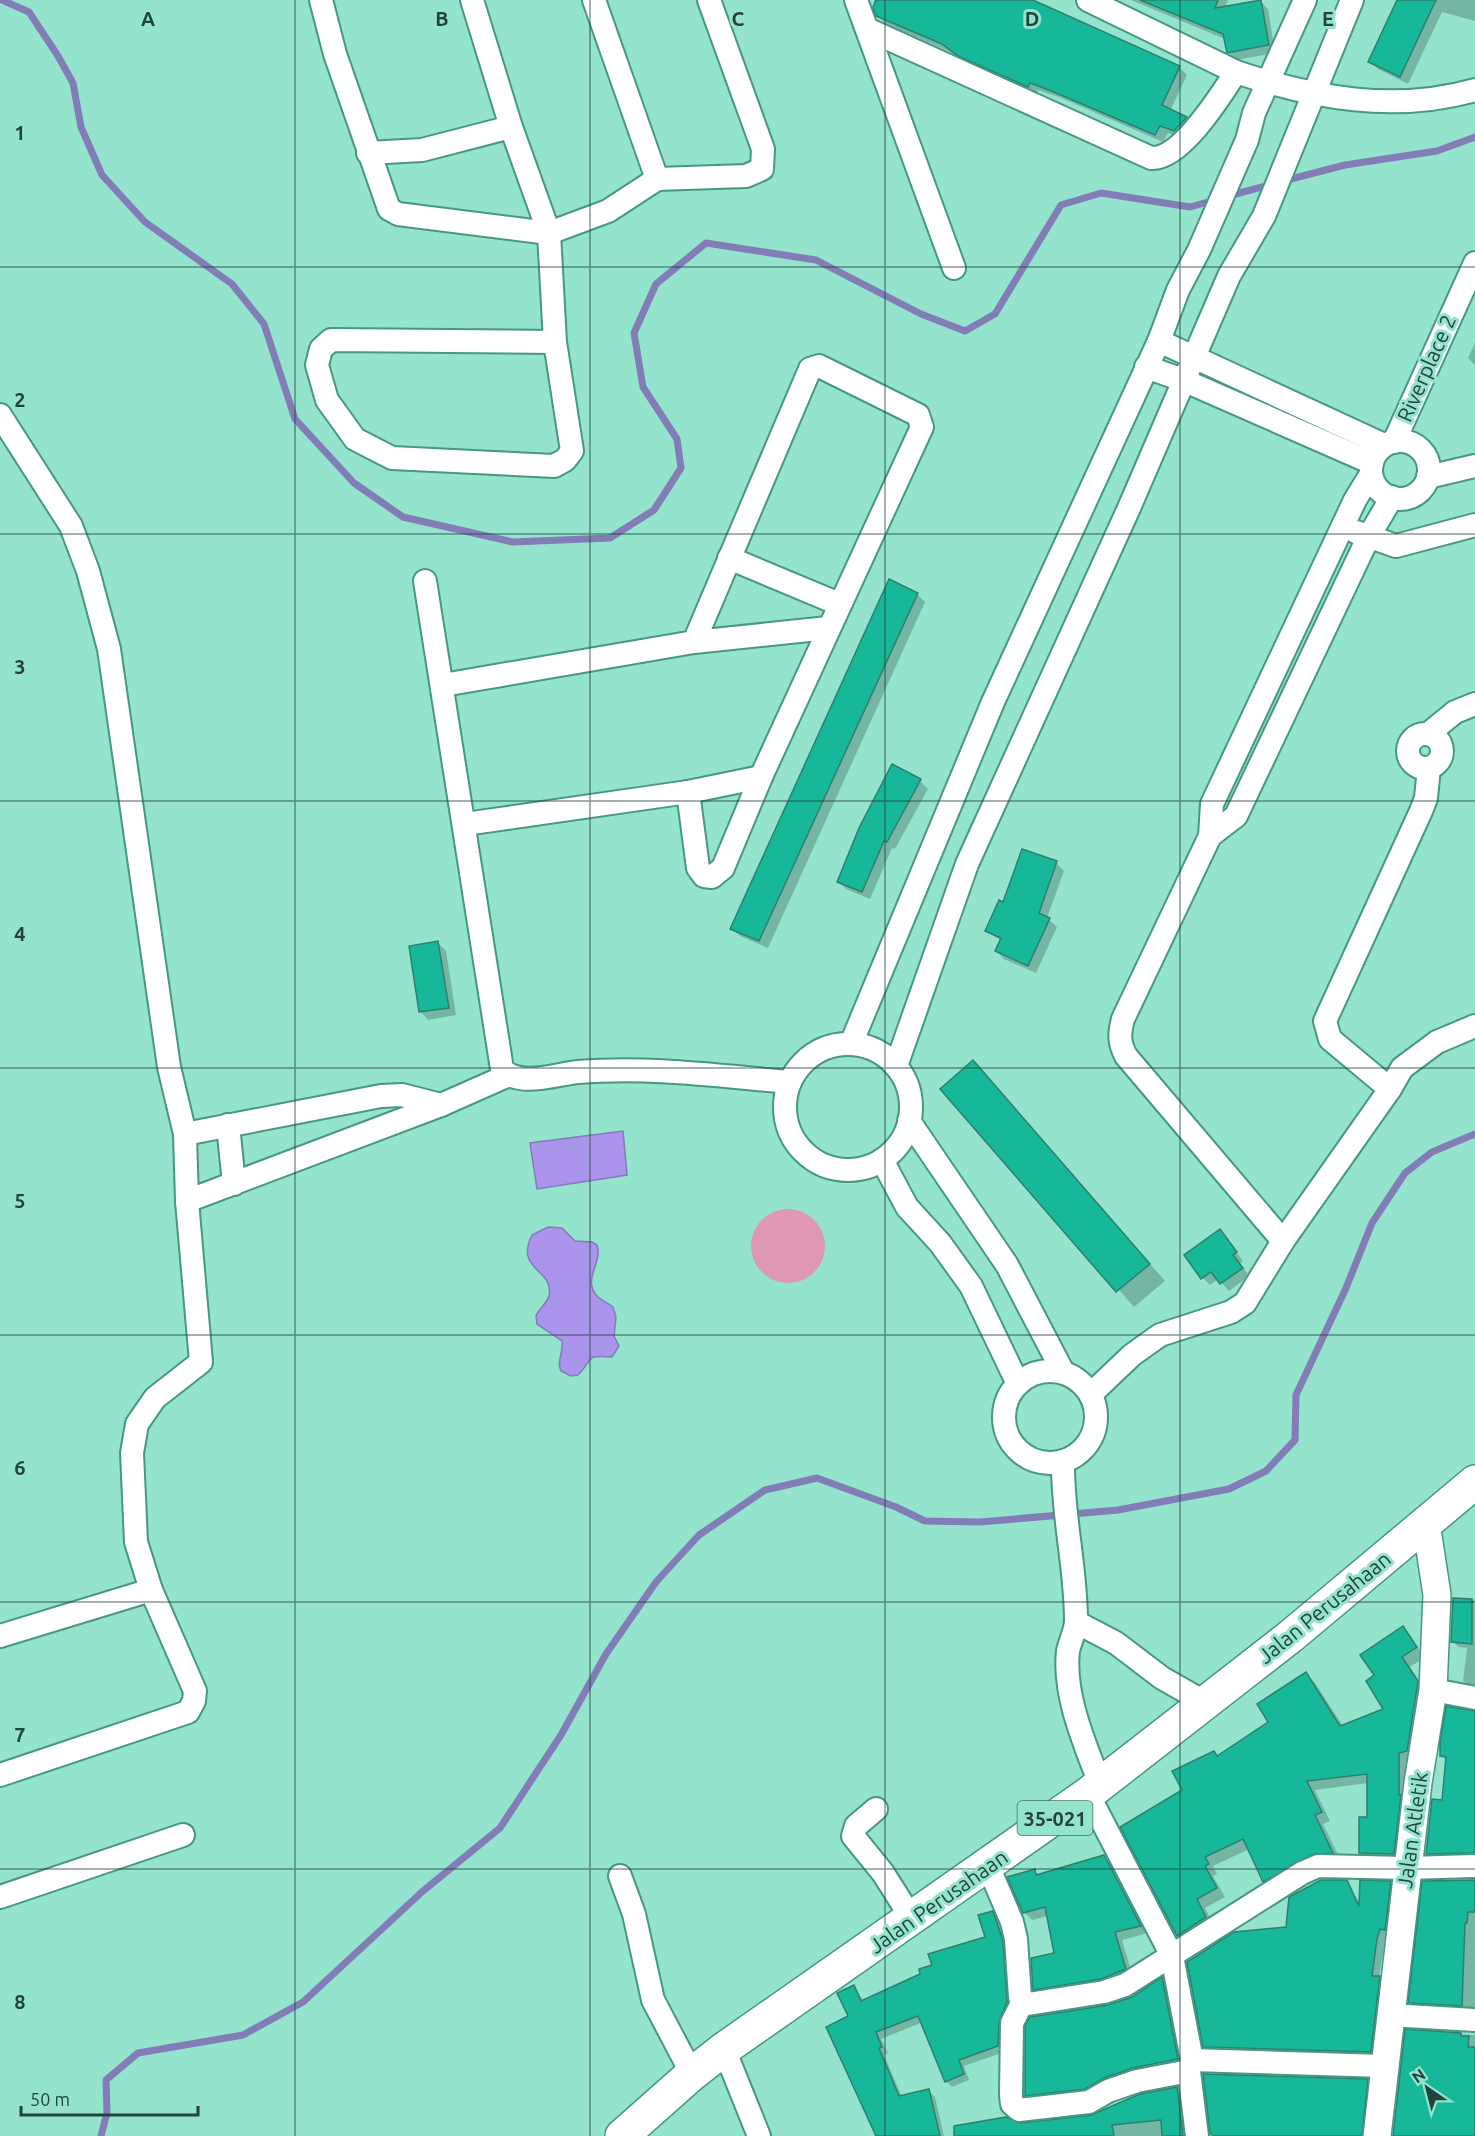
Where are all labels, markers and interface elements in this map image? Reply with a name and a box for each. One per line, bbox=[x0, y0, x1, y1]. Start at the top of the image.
text: A bbox=[141, 7, 155, 30]
text: B bbox=[435, 7, 449, 30]
text: C bbox=[732, 7, 745, 30]
text: D bbox=[1025, 7, 1039, 30]
text: E bbox=[1322, 7, 1334, 30]
text: 1 bbox=[14, 121, 26, 144]
street label: Riverplace 2 bbox=[1392, 311, 1460, 425]
text: 2 bbox=[14, 388, 26, 411]
text: 3 bbox=[14, 655, 26, 678]
text: 4 bbox=[14, 922, 26, 945]
text: 5 bbox=[14, 1189, 26, 1212]
text: 6 bbox=[14, 1456, 26, 1479]
street label: Jalan Perusahaan bbox=[1253, 1546, 1395, 1668]
text: 7 bbox=[14, 1723, 26, 1746]
street label: Jalan Atletik bbox=[1392, 1770, 1432, 1890]
road number: 35-021 bbox=[1018, 1801, 1092, 1835]
street label: Jalan Perusahaan bbox=[864, 1844, 1012, 1958]
text: 8 bbox=[14, 1990, 26, 2013]
north arrow bbox=[1397, 2058, 1457, 2118]
text: N bbox=[1408, 2065, 1428, 2087]
scale bar bbox=[21, 2079, 198, 2117]
text: 50 m bbox=[30, 2089, 70, 2109]

